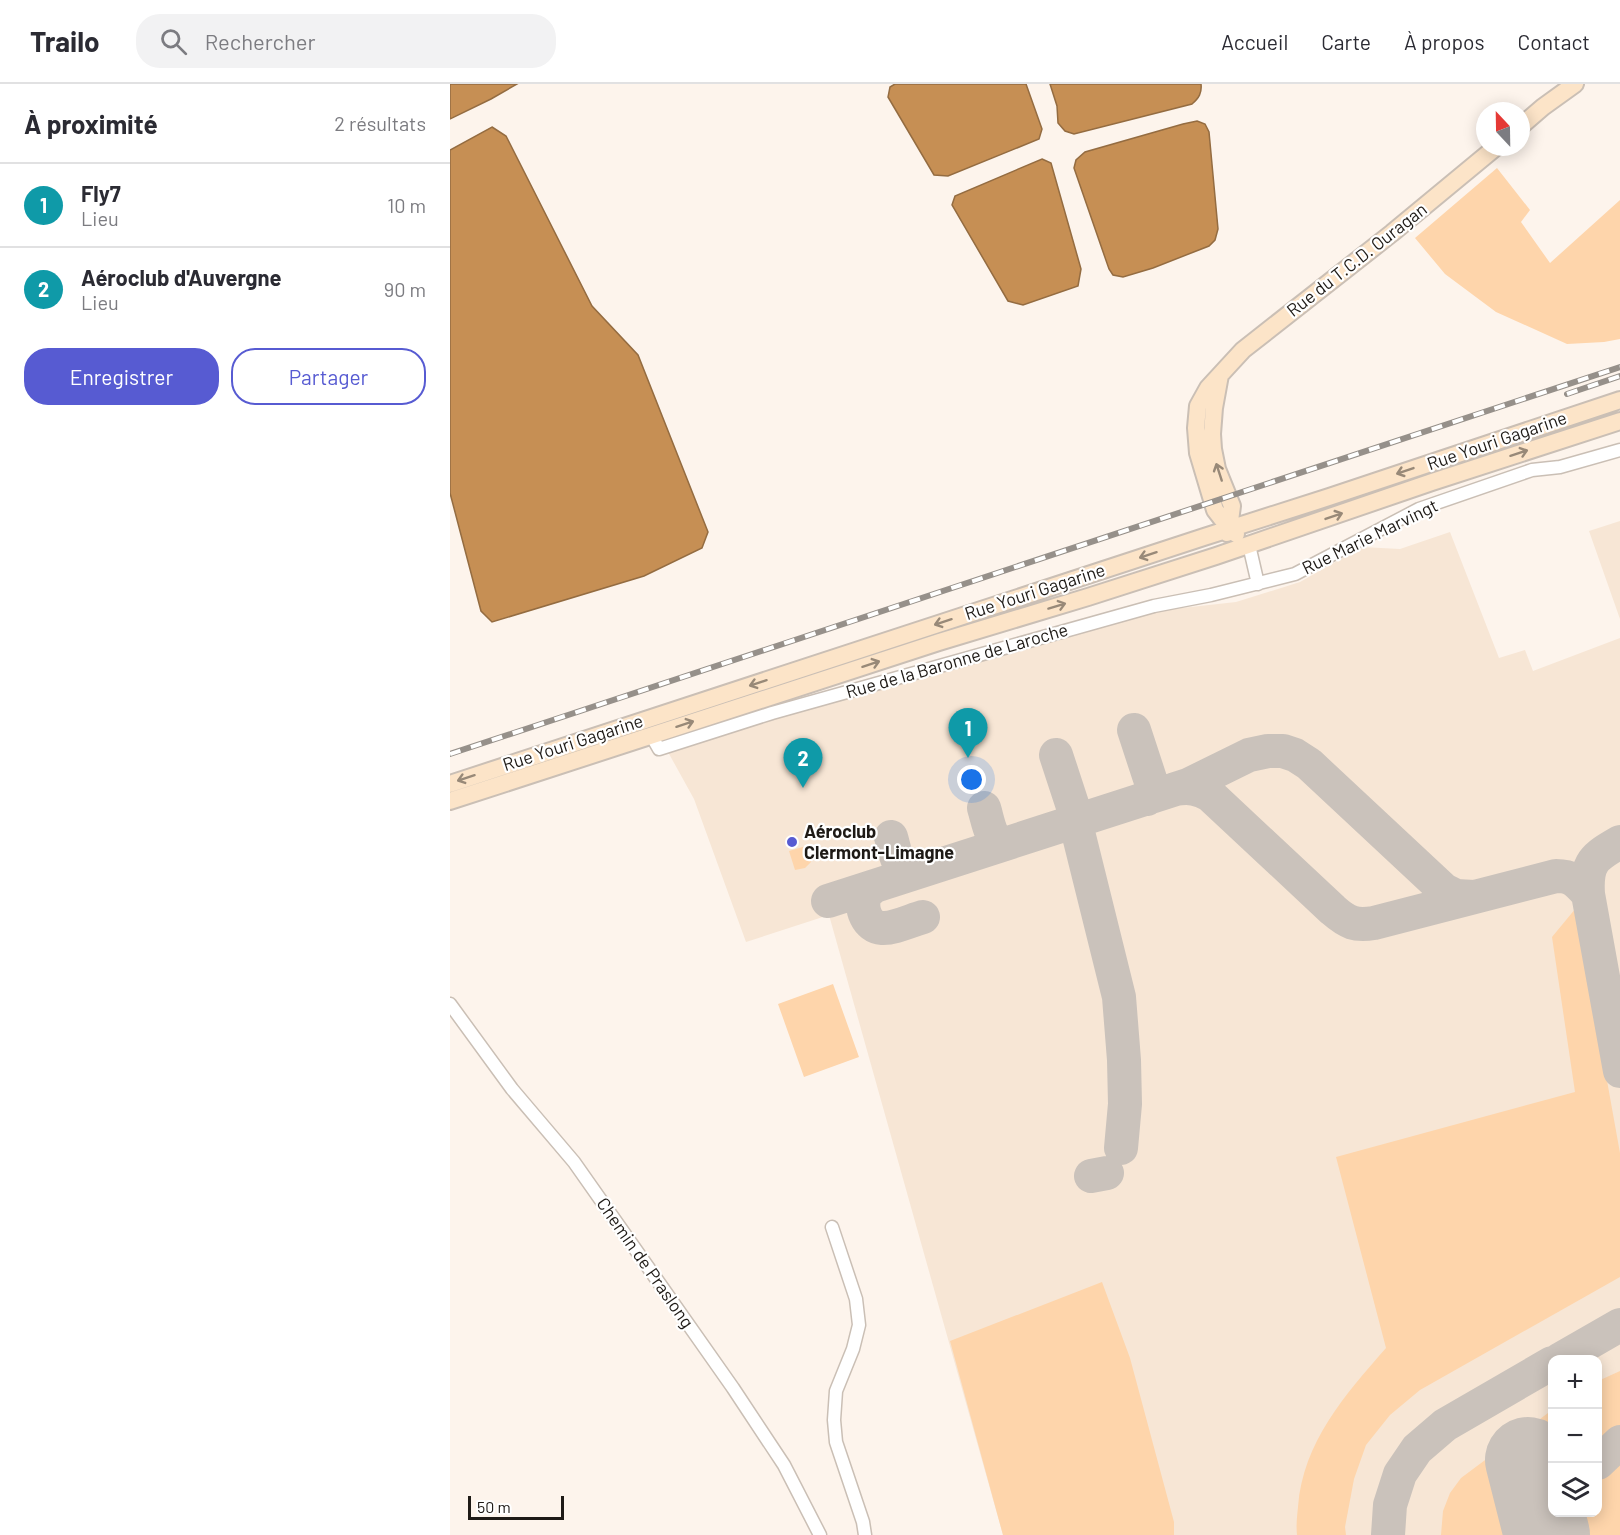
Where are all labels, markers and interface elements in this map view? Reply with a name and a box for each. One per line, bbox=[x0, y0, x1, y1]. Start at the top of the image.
search box bbox=[136, 14, 556, 68]
text: Trailo bbox=[30, 24, 100, 58]
icon: search bbox=[157, 25, 190, 58]
text: Rechercher bbox=[205, 28, 315, 54]
text: Accueil bbox=[1221, 29, 1288, 54]
text: Carte bbox=[1321, 29, 1371, 54]
text: À propos bbox=[1404, 29, 1485, 54]
text: Contact bbox=[1518, 29, 1590, 54]
north arrow bbox=[1476, 102, 1530, 156]
text: À proximité bbox=[24, 108, 158, 139]
text: 2 résultats bbox=[334, 111, 426, 135]
text: Fly7 bbox=[81, 180, 121, 206]
text: 1 bbox=[40, 193, 47, 217]
text: 10 m bbox=[387, 193, 426, 217]
street label: Rue du T.C.D. Ouragan bbox=[1282, 198, 1431, 321]
text: Lieu bbox=[81, 206, 119, 230]
text: Aéroclub d'Auvergne bbox=[81, 264, 282, 290]
text: 2 bbox=[38, 277, 49, 301]
text: 90 m bbox=[384, 277, 426, 301]
text: Lieu bbox=[81, 290, 119, 314]
button: Enregistrer bbox=[24, 348, 219, 405]
button: Partager bbox=[231, 348, 426, 405]
street label: Rue Youri Gagarine bbox=[1424, 406, 1569, 474]
one-way arrow bbox=[1509, 447, 1528, 458]
one-way arrow bbox=[1213, 463, 1224, 482]
one-way arrow bbox=[1396, 467, 1415, 478]
street label: Rue Marie Marvingt bbox=[1298, 494, 1441, 579]
one-way arrow bbox=[1325, 509, 1343, 520]
one-way arrow bbox=[1139, 550, 1158, 561]
street label: Rue Youri Gagarine bbox=[962, 558, 1108, 624]
one-way arrow bbox=[1047, 600, 1066, 611]
one-way arrow bbox=[934, 617, 953, 628]
street label: Rue de la Baronne de Laroche bbox=[843, 618, 1070, 702]
one-way arrow bbox=[861, 658, 880, 669]
one-way arrow bbox=[749, 678, 768, 689]
pin: 1 bbox=[948, 708, 988, 758]
street label: Rue Youri Gagarine bbox=[500, 709, 646, 775]
one-way arrow bbox=[675, 718, 694, 729]
pin: 2 bbox=[784, 738, 822, 788]
your location bbox=[957, 765, 986, 794]
one-way arrow bbox=[457, 773, 476, 784]
place label: Aéroclub Clermont-Limagne bbox=[804, 820, 954, 863]
marker: Aéroclub Clermont-Limagne bbox=[785, 835, 799, 849]
street label: Chemin de Praslong bbox=[593, 1193, 699, 1332]
map controls bbox=[1548, 1355, 1602, 1517]
button: + bbox=[1548, 1355, 1602, 1409]
button: − bbox=[1548, 1409, 1602, 1463]
button: layers bbox=[1548, 1463, 1602, 1517]
scale bar bbox=[468, 1493, 564, 1520]
text: 50 m bbox=[477, 1497, 511, 1516]

